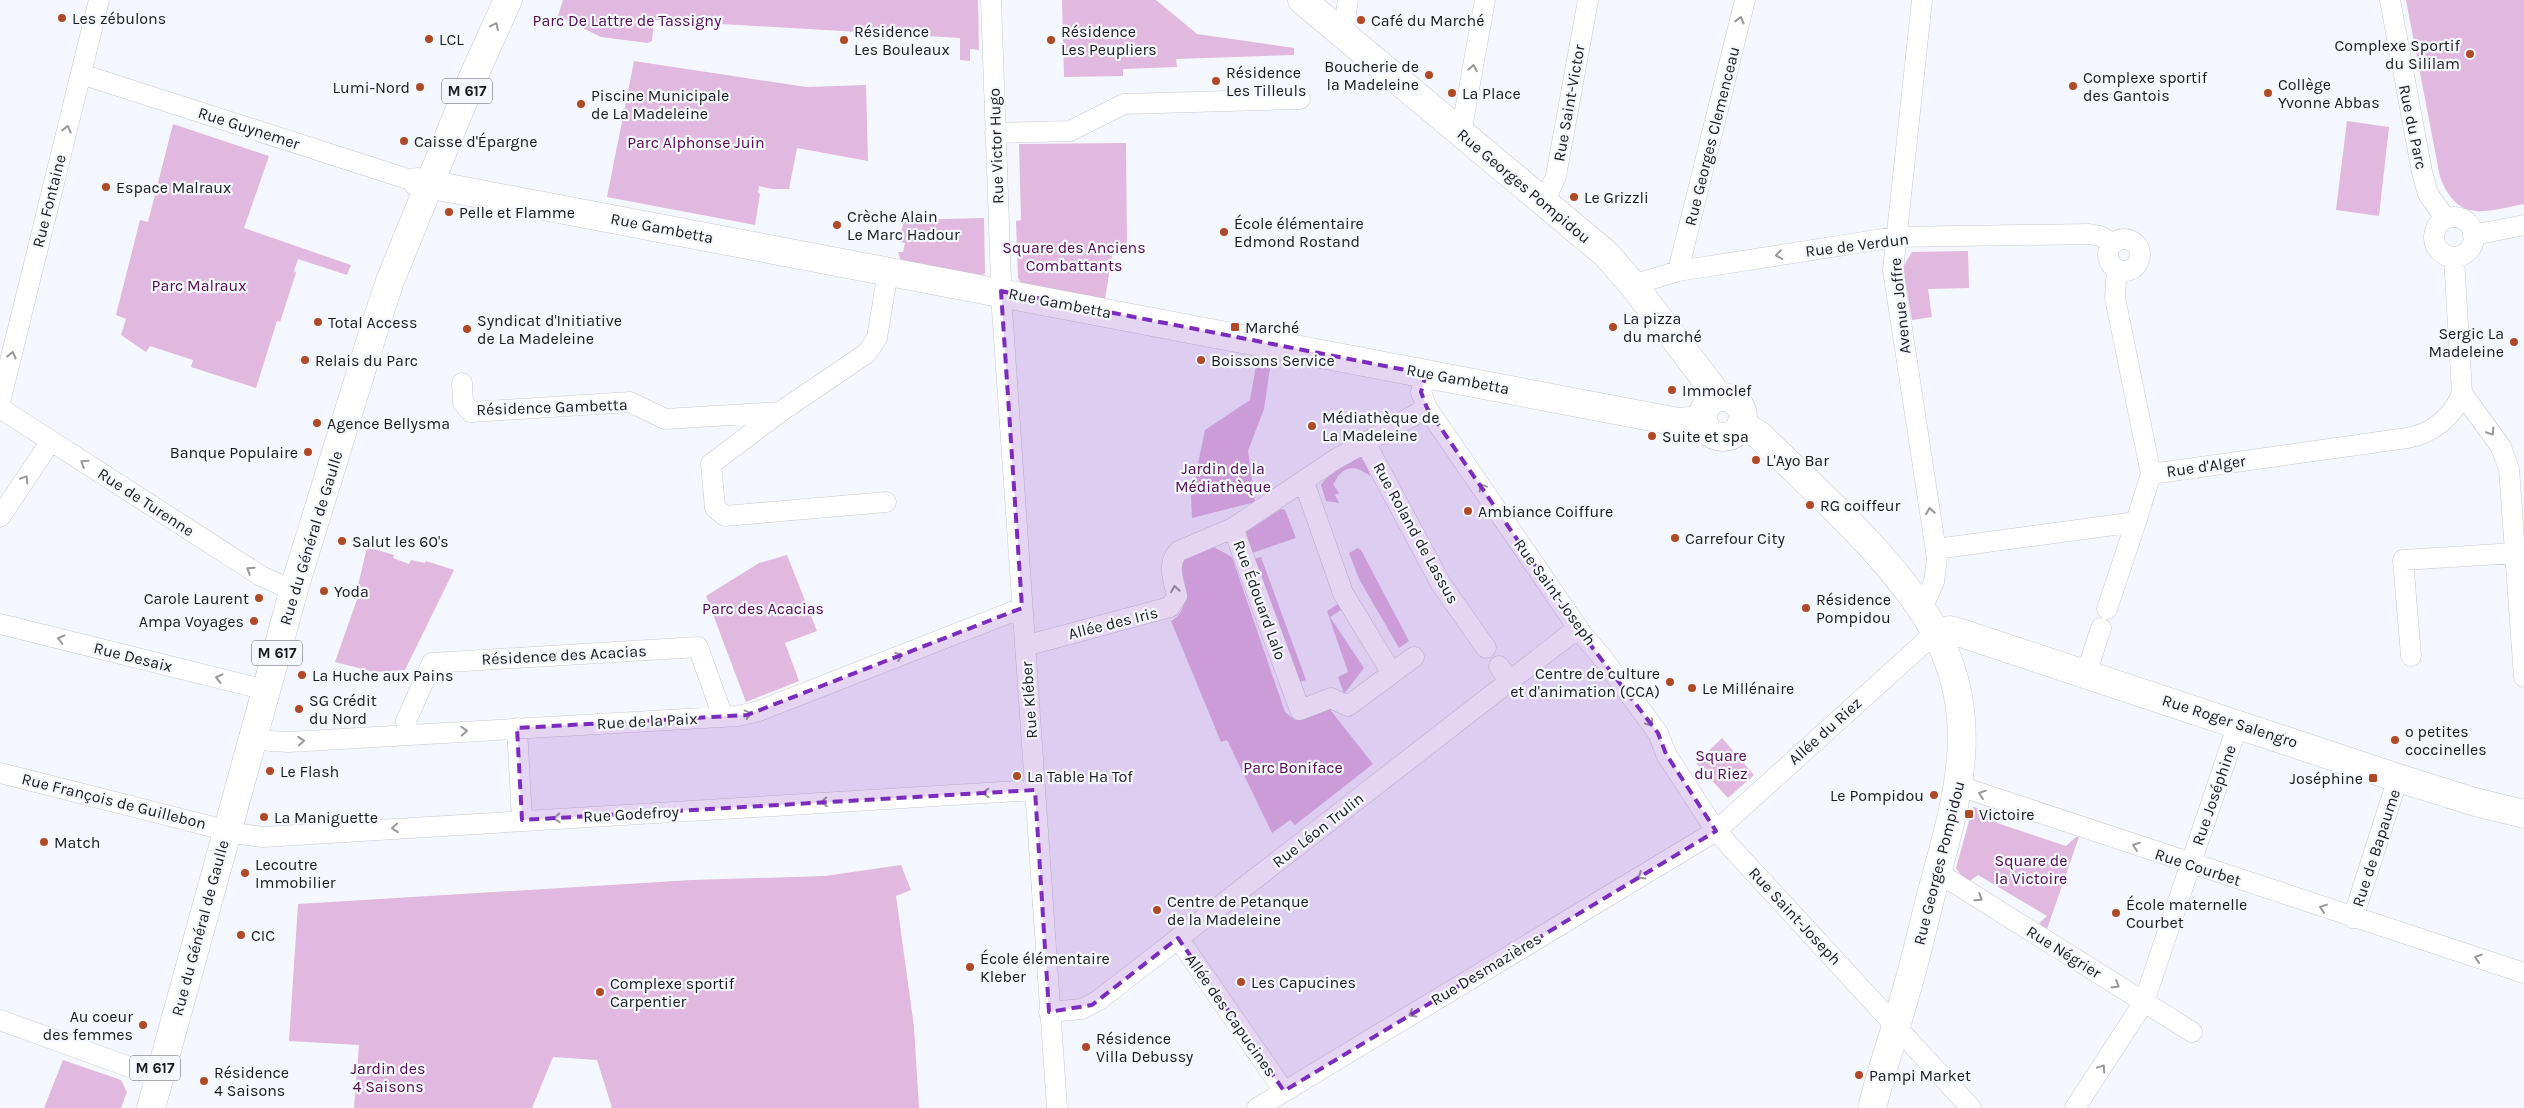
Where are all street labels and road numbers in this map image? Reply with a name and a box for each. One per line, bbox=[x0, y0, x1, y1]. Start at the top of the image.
street label: Rue Saint-Victor bbox=[1549, 43, 1589, 163]
street label: Rue Georges Clemenceau bbox=[1681, 44, 1743, 228]
road number: M 617 bbox=[442, 78, 492, 104]
street label: Rue du Parc bbox=[2395, 83, 2431, 171]
street label: Rue Victor Hugo bbox=[984, 88, 1008, 204]
street label: Rue Guynemer bbox=[196, 103, 302, 153]
street label: Rue Georges Pompidou bbox=[1453, 125, 1595, 247]
street label: Rue Fontaine bbox=[28, 152, 70, 250]
street label: Rue Gambetta bbox=[609, 209, 715, 247]
street label: Rue de Verdun bbox=[1804, 229, 1910, 261]
street label: Avenue Joffre bbox=[1886, 257, 1914, 355]
street label: Rue Gambetta bbox=[1007, 284, 1113, 322]
street label: Rue Gambetta bbox=[1405, 360, 1511, 398]
street label: Résidence Gambetta bbox=[476, 395, 628, 419]
street label: Rue du Général de Gaulle bbox=[275, 449, 347, 627]
street label: Rue d'Alger bbox=[2165, 451, 2247, 481]
street label: Rue Roland de Lassus bbox=[1369, 459, 1463, 607]
street label: Rue de Turenne bbox=[94, 464, 198, 540]
street label: Rue Saint-Joseph bbox=[1510, 535, 1600, 649]
street label: Rue Édouard Lalo bbox=[1230, 538, 1290, 662]
street label: Allée des Iris bbox=[1066, 603, 1160, 643]
street label: Rue Desaix bbox=[92, 638, 174, 676]
road number: M 617 bbox=[252, 640, 302, 666]
street label: Résidence des Acacias bbox=[481, 641, 647, 669]
street label: Rue Kléber bbox=[1017, 661, 1041, 739]
street label: Rue Roger Salengro bbox=[2160, 690, 2300, 752]
street label: Allée du Riez bbox=[1785, 693, 1865, 769]
street label: Rue de la Paix bbox=[596, 709, 698, 733]
street label: Rue Joséphine bbox=[2188, 742, 2240, 848]
street label: Rue François de Guillebon bbox=[20, 769, 208, 833]
street label: Rue Georges Pompidou bbox=[1909, 779, 1969, 947]
street label: Rue de Bapaume bbox=[2348, 787, 2404, 909]
street label: Rue Léon Trulin bbox=[1269, 788, 1367, 872]
street label: Rue Godefroy bbox=[583, 802, 680, 826]
street label: Rue du Général de Gaulle bbox=[167, 838, 233, 1018]
street label: Rue Courbet bbox=[2153, 844, 2243, 890]
street label: Rue Saint-Joseph bbox=[1745, 863, 1845, 969]
street label: Rue Négrier bbox=[2023, 922, 2105, 982]
street label: Rue Desmazières bbox=[1427, 929, 1545, 1009]
street label: Allée des Capucines bbox=[1182, 950, 1280, 1080]
road number: M 617 bbox=[130, 1056, 180, 1080]

